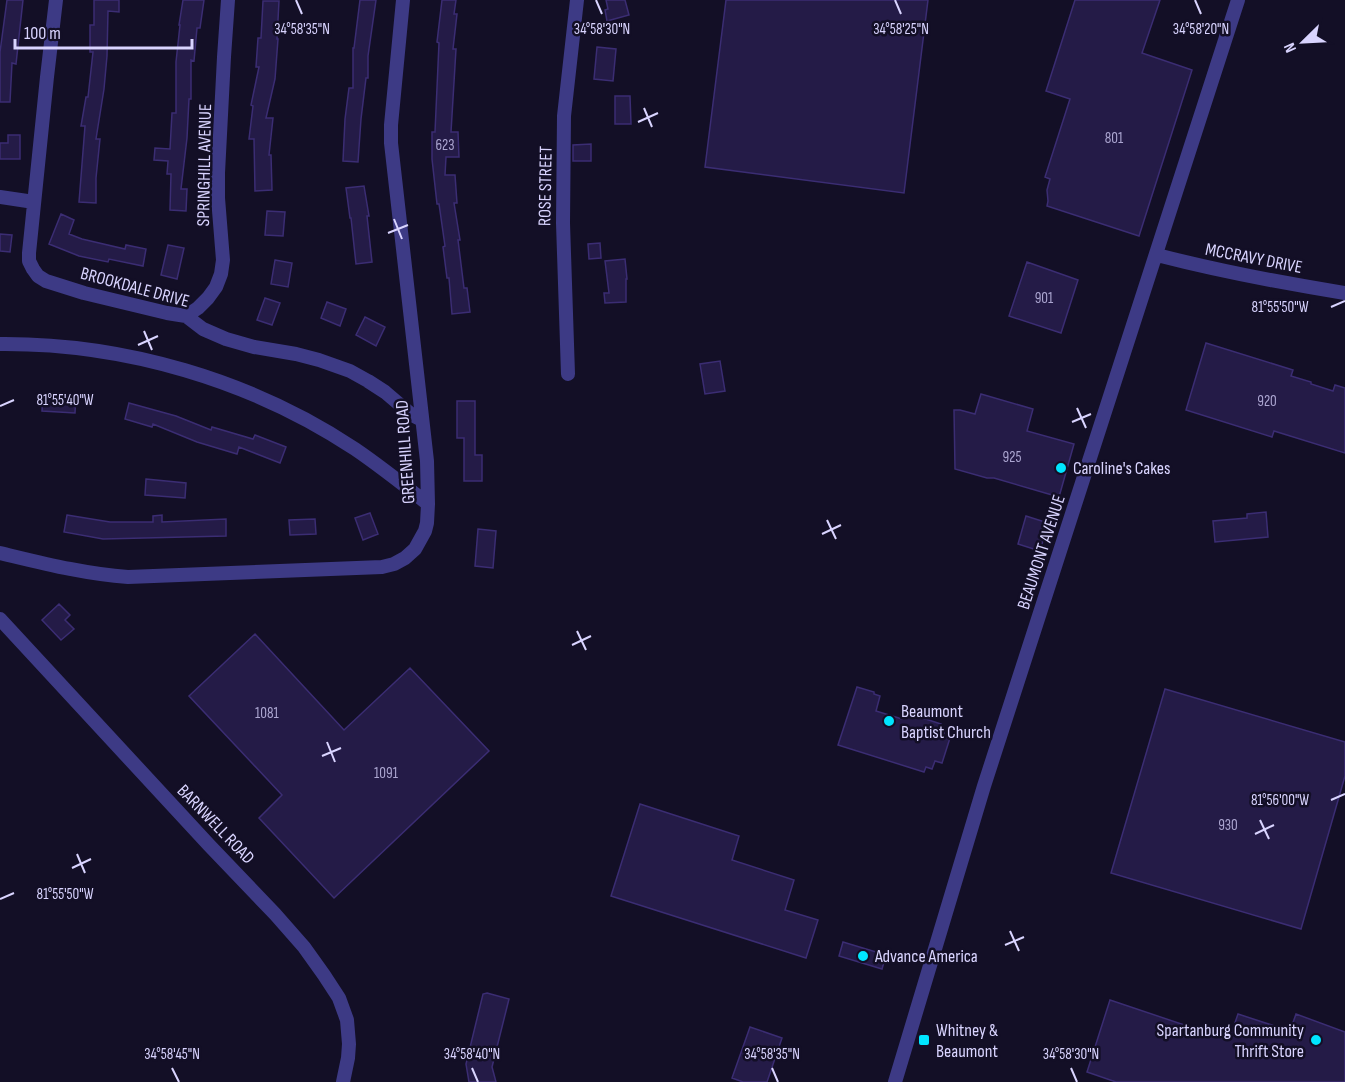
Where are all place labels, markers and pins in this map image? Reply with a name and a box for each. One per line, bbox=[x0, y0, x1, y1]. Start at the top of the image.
place label: Caroline's Cakes bbox=[1073, 458, 1171, 479]
marker: Caroline's Cakes bbox=[1054, 461, 1068, 475]
place label: Beaumont Baptist Church bbox=[901, 701, 991, 743]
marker: Beaumont Baptist Church bbox=[882, 714, 896, 728]
place label: Advance America bbox=[874, 946, 978, 967]
marker: Advance America bbox=[856, 949, 870, 963]
place label: Whitney & Beaumont bbox=[936, 1020, 999, 1062]
place label: Spartanburg Community Thrift Store bbox=[1157, 1020, 1304, 1062]
marker: Whitney & Beaumont bbox=[917, 1033, 931, 1047]
marker: Spartanburg Community Thrift Store bbox=[1309, 1033, 1323, 1047]

